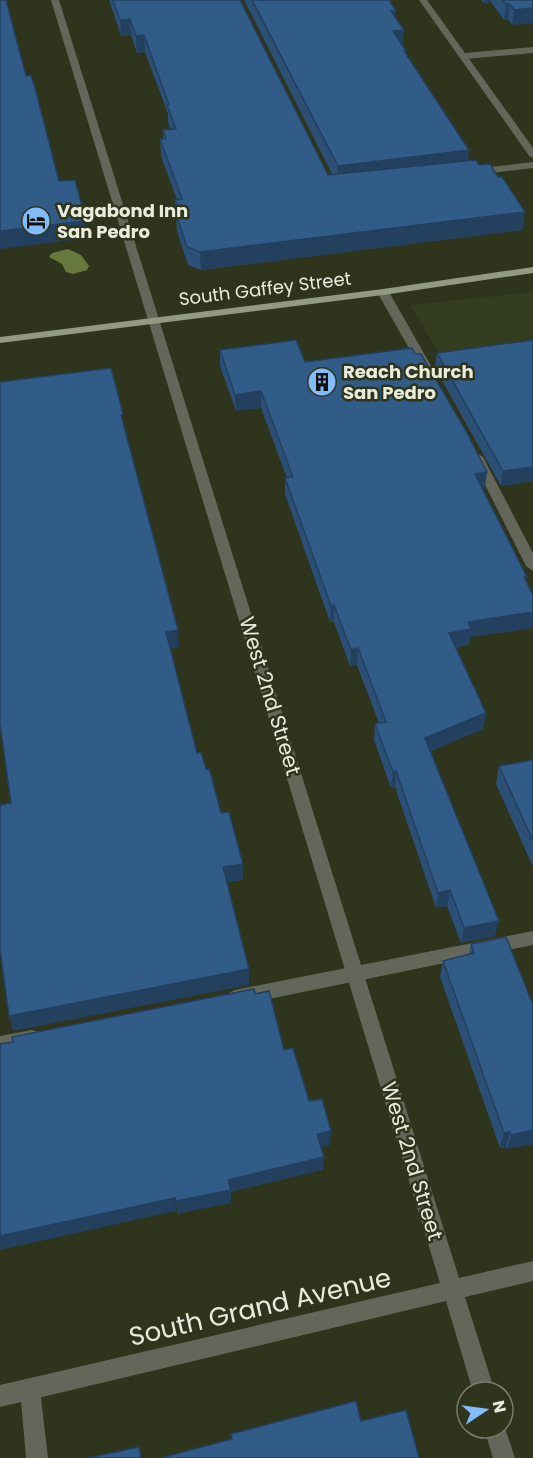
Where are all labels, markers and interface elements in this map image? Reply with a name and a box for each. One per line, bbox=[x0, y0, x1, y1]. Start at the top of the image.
place label: Vagabond Inn San Pedro bbox=[57, 198, 188, 244]
hotel icon: Vagabond Inn San Pedro bbox=[20, 205, 52, 237]
street label: South Gaffey Street bbox=[177, 266, 352, 311]
place label: Reach Church San Pedro bbox=[343, 359, 474, 405]
building icon: Reach Church San Pedro bbox=[306, 366, 338, 398]
street label: West 2nd Street bbox=[233, 613, 308, 779]
street label: West 2nd Street bbox=[375, 1078, 450, 1244]
street label: South Grand Avenue bbox=[125, 1259, 395, 1355]
north arrow bbox=[455, 1380, 515, 1440]
text: N bbox=[487, 1398, 512, 1415]

